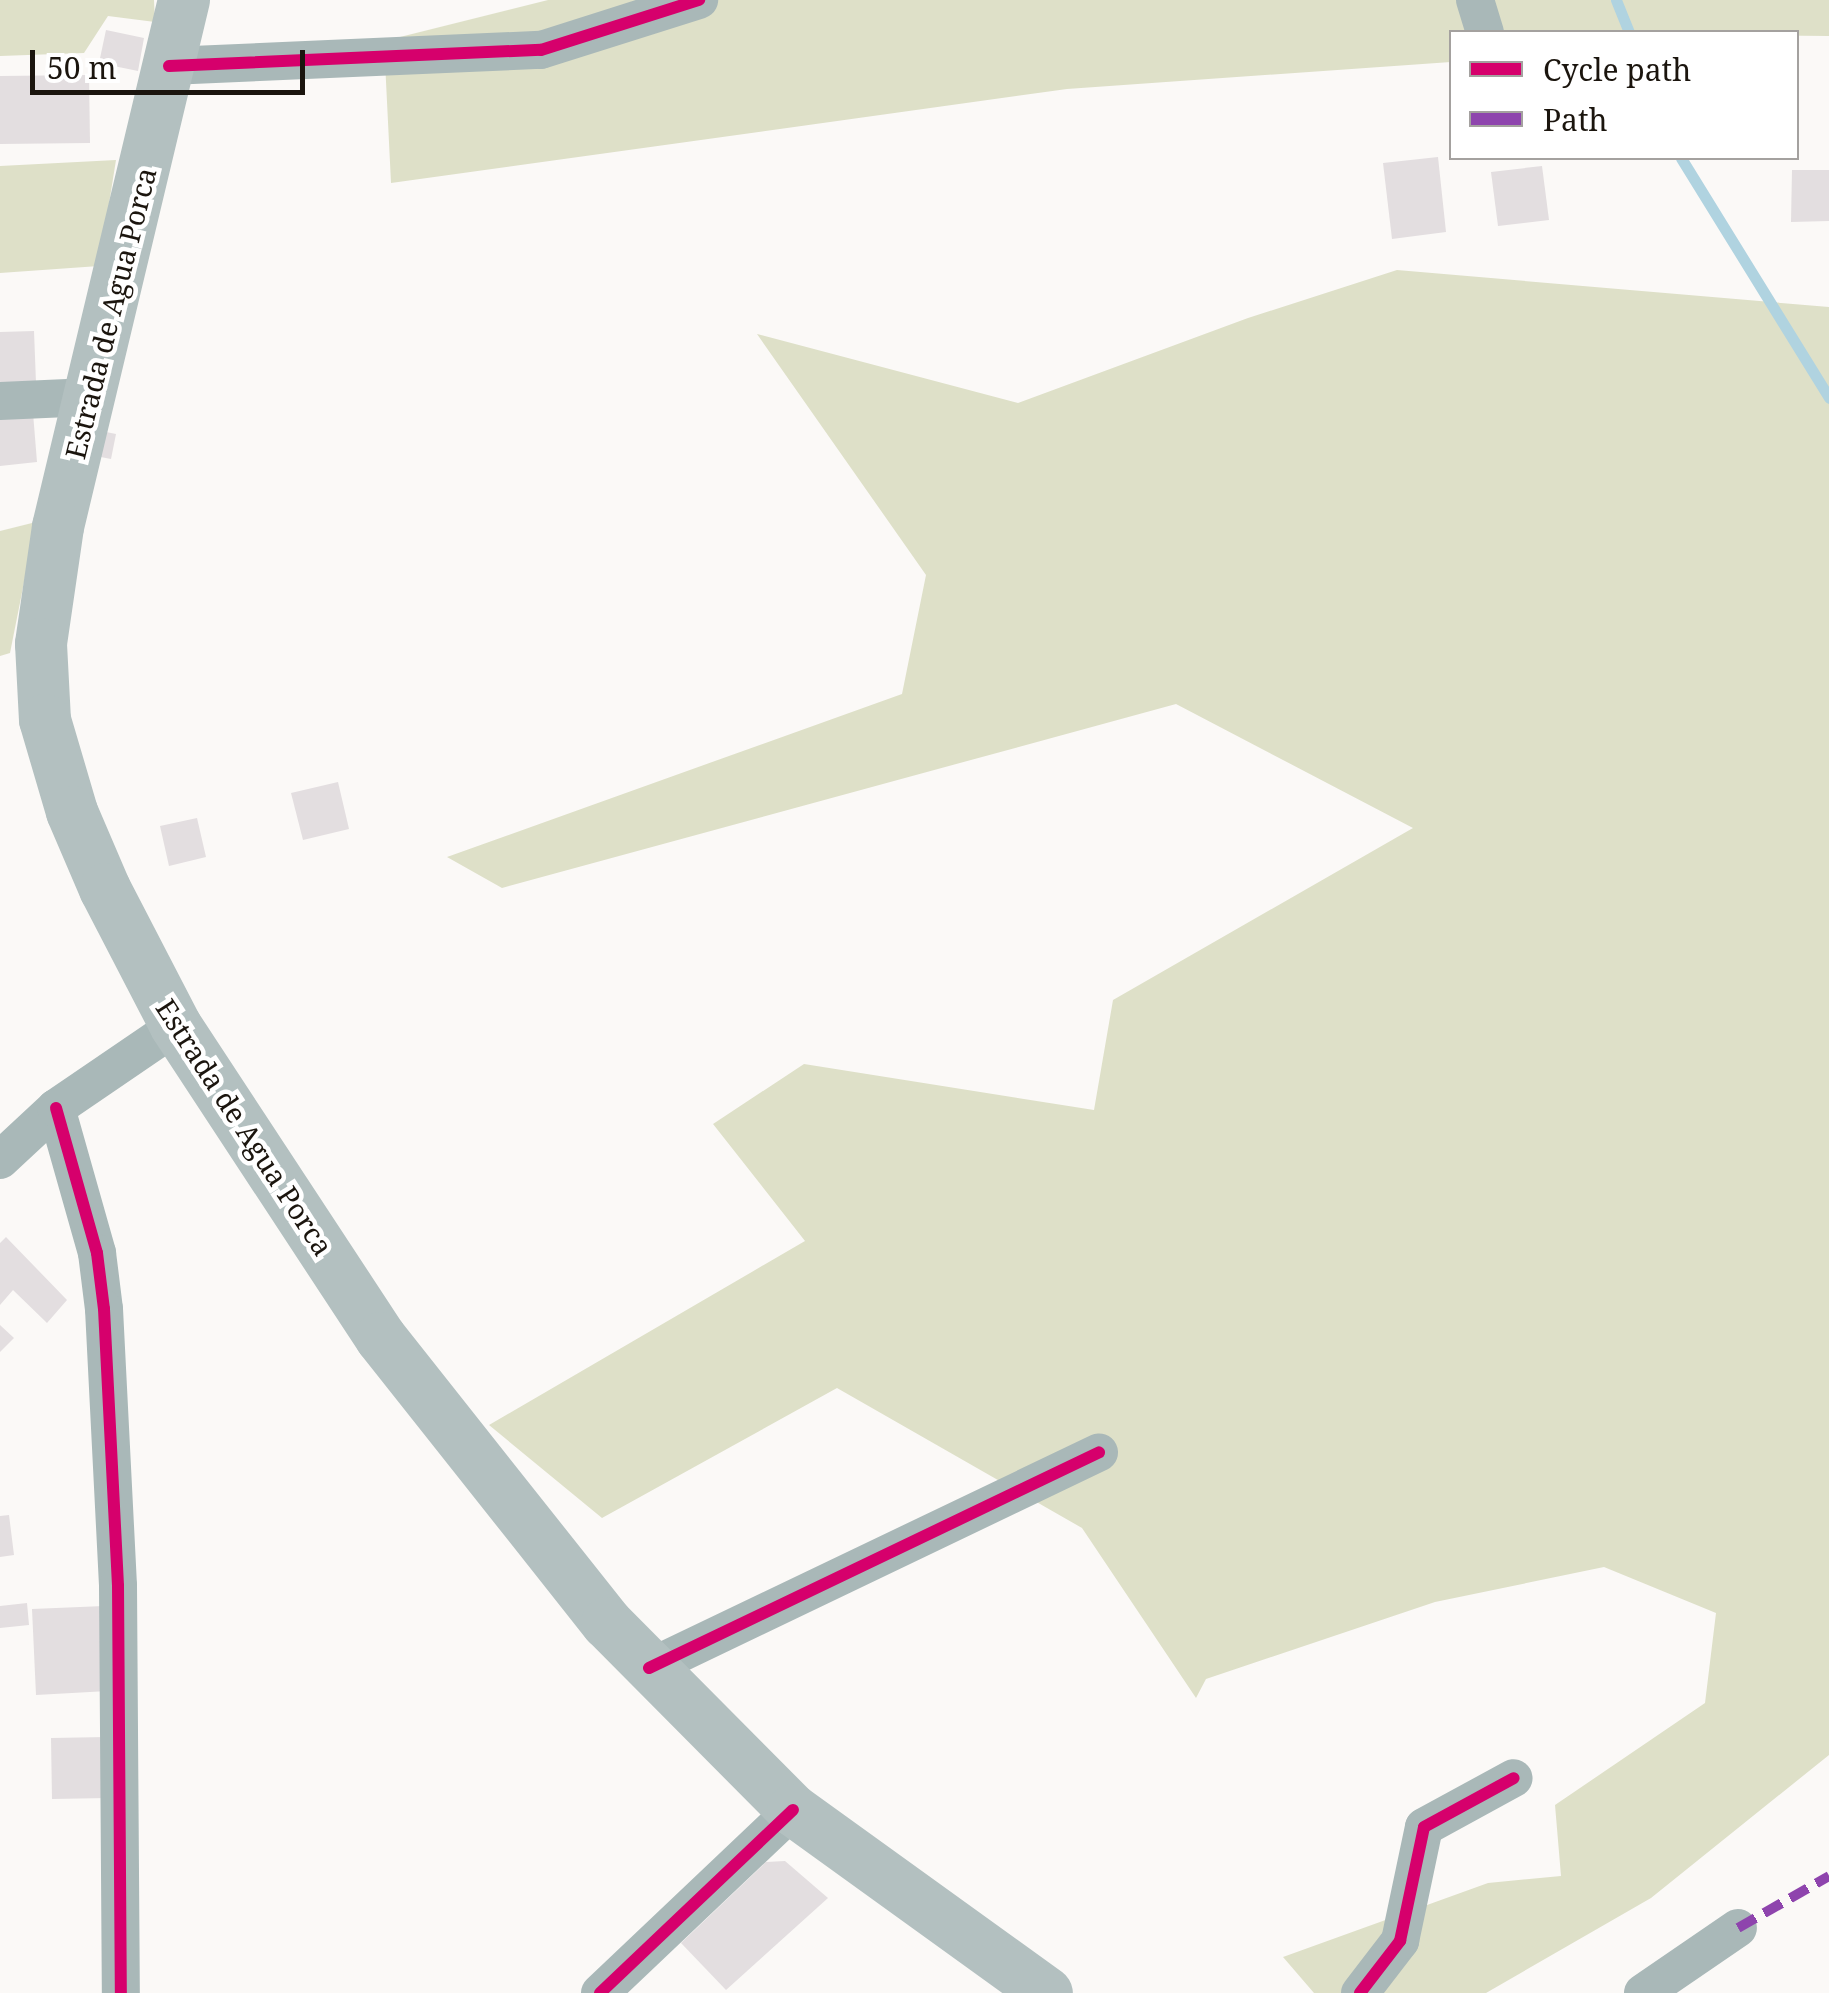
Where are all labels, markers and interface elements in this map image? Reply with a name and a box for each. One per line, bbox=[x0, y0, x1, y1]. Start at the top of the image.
scale bar bbox=[35, 30, 310, 92]
legend bbox=[1449, 30, 1799, 160]
text: 50 m bbox=[47, 47, 117, 88]
text: Cycle path bbox=[1543, 49, 1691, 90]
text: Path bbox=[1543, 99, 1608, 140]
street label: Estrada de Agua Porca bbox=[58, 164, 162, 462]
street label: Estrada de Agua Porca bbox=[150, 993, 340, 1261]

